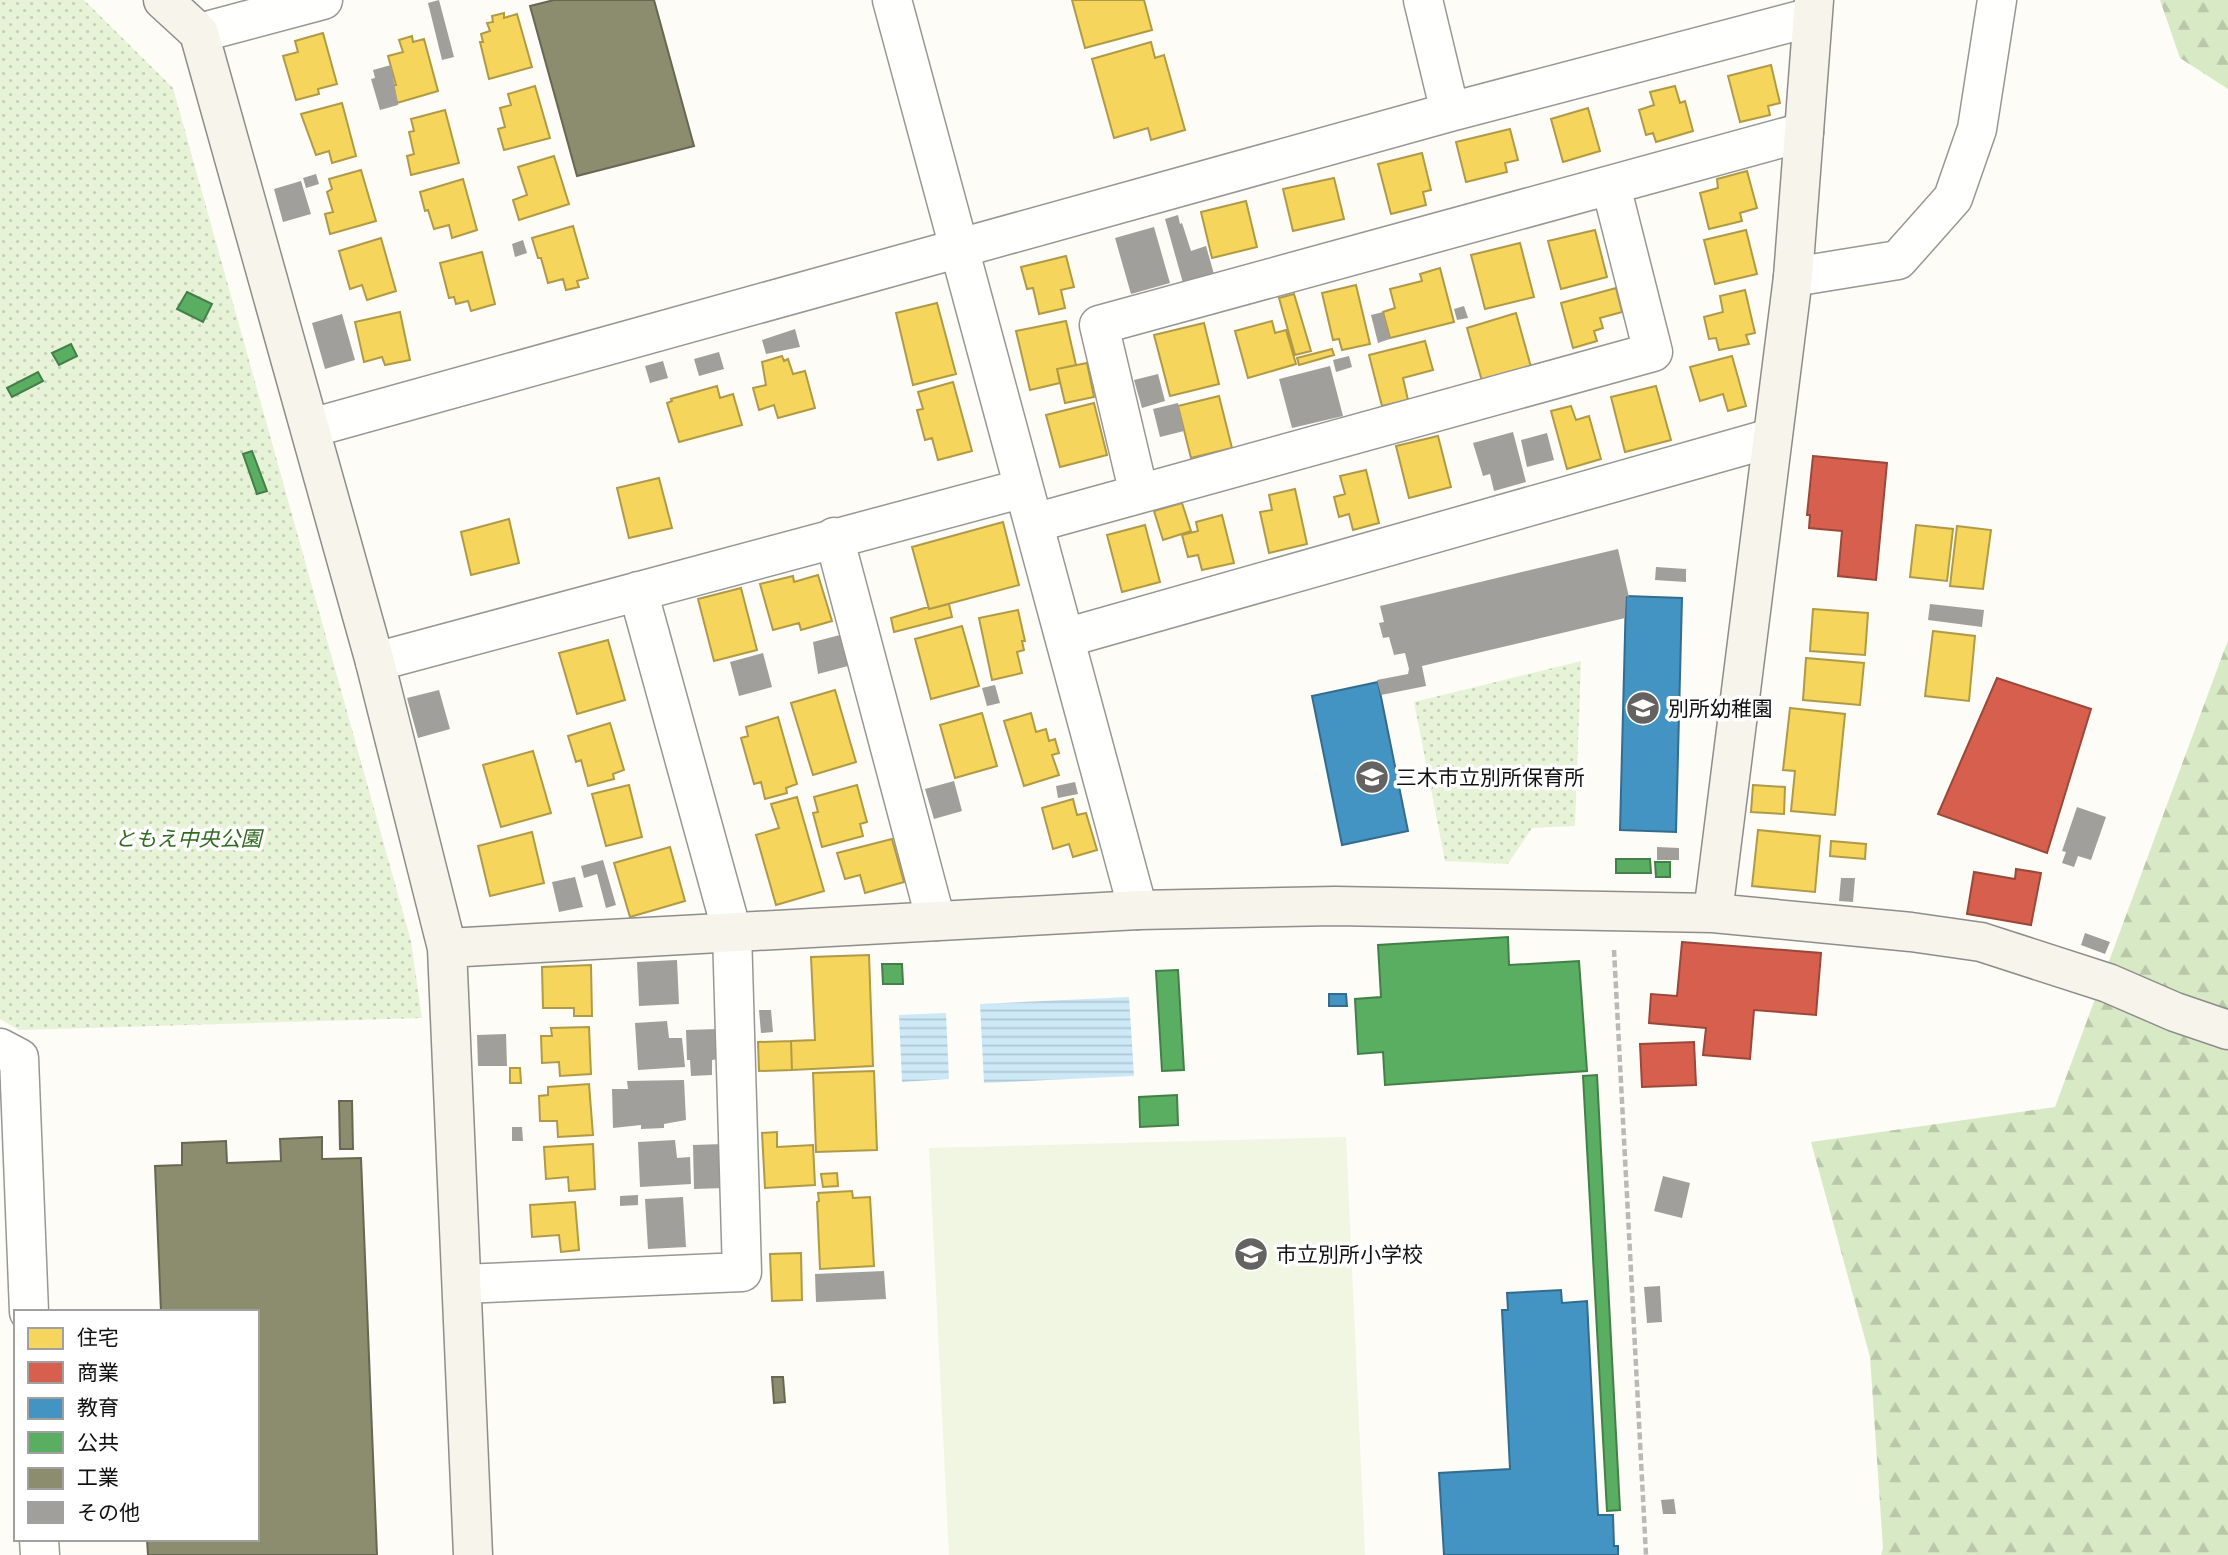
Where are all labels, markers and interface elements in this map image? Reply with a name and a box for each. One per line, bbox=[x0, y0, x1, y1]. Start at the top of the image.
school or university icon: 別所幼稚園 bbox=[1624, 689, 1662, 727]
place label: 別所幼稚園 bbox=[1668, 695, 1773, 722]
school or university icon: 三木市立別所保育所 bbox=[1353, 758, 1391, 796]
place label: 三木市立別所保育所 bbox=[1396, 764, 1585, 791]
park label: ともえ中央公園 bbox=[115, 825, 264, 852]
school or university icon: 市立別所小学校 bbox=[1232, 1235, 1270, 1273]
place label: 市立別所小学校 bbox=[1276, 1241, 1423, 1268]
legend bbox=[14, 1310, 259, 1541]
text: 住宅 bbox=[77, 1324, 119, 1351]
text: 商業 bbox=[77, 1359, 119, 1386]
text: 教育 bbox=[77, 1394, 119, 1421]
text: 公共 bbox=[77, 1429, 119, 1456]
text: 工業 bbox=[77, 1464, 119, 1491]
text: その他 bbox=[77, 1499, 140, 1526]

